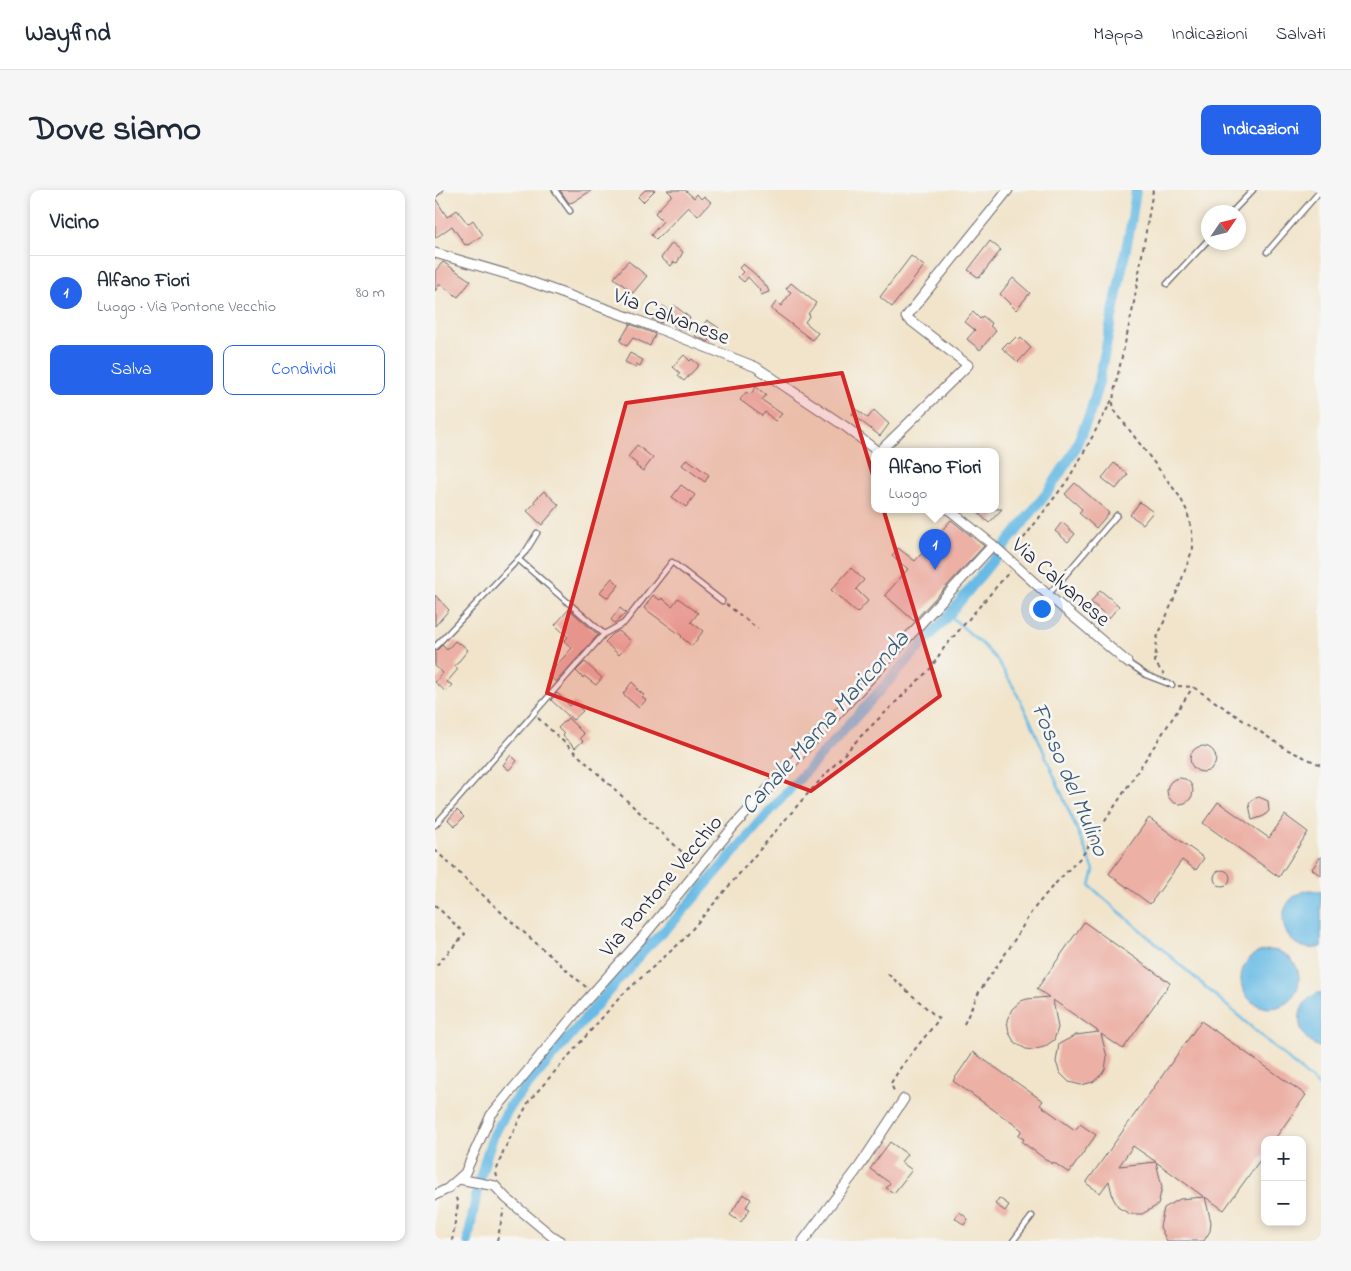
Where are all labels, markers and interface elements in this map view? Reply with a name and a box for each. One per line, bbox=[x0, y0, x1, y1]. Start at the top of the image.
text: Wayfind bbox=[25, 17, 111, 52]
text: Mappa bbox=[1093, 22, 1143, 48]
text: Indicazioni bbox=[1171, 22, 1248, 48]
text: Salvati bbox=[1276, 22, 1326, 48]
text: Dove siamo bbox=[30, 105, 201, 156]
button: Indicazioni bbox=[1201, 105, 1321, 155]
north arrow bbox=[1201, 205, 1246, 250]
text: Vicino bbox=[50, 208, 99, 238]
text: Alfano Fiori bbox=[97, 268, 190, 295]
text: 1 bbox=[63, 281, 69, 305]
text: 80 m bbox=[356, 281, 385, 305]
street label: Via Calvanese bbox=[607, 281, 734, 355]
text: Luogo · Via Pontone Vecchio bbox=[97, 295, 276, 319]
button: Salva bbox=[50, 345, 213, 395]
button: Condividi bbox=[223, 345, 385, 395]
popup bbox=[871, 448, 999, 513]
text: Alfano Fiori bbox=[889, 455, 981, 482]
text: Luogo bbox=[889, 482, 927, 506]
pin: 1 bbox=[919, 529, 951, 570]
street label: Via Calvanese bbox=[1003, 530, 1117, 636]
your location bbox=[1029, 596, 1055, 622]
water label: Canale Marna Mariconda bbox=[733, 623, 919, 824]
water label: Fosso del Mulino bbox=[1021, 698, 1117, 864]
street label: Via Pontone Vecchio bbox=[592, 809, 731, 966]
map controls bbox=[1261, 1136, 1306, 1226]
button: + bbox=[1261, 1136, 1306, 1181]
button: − bbox=[1261, 1181, 1306, 1226]

